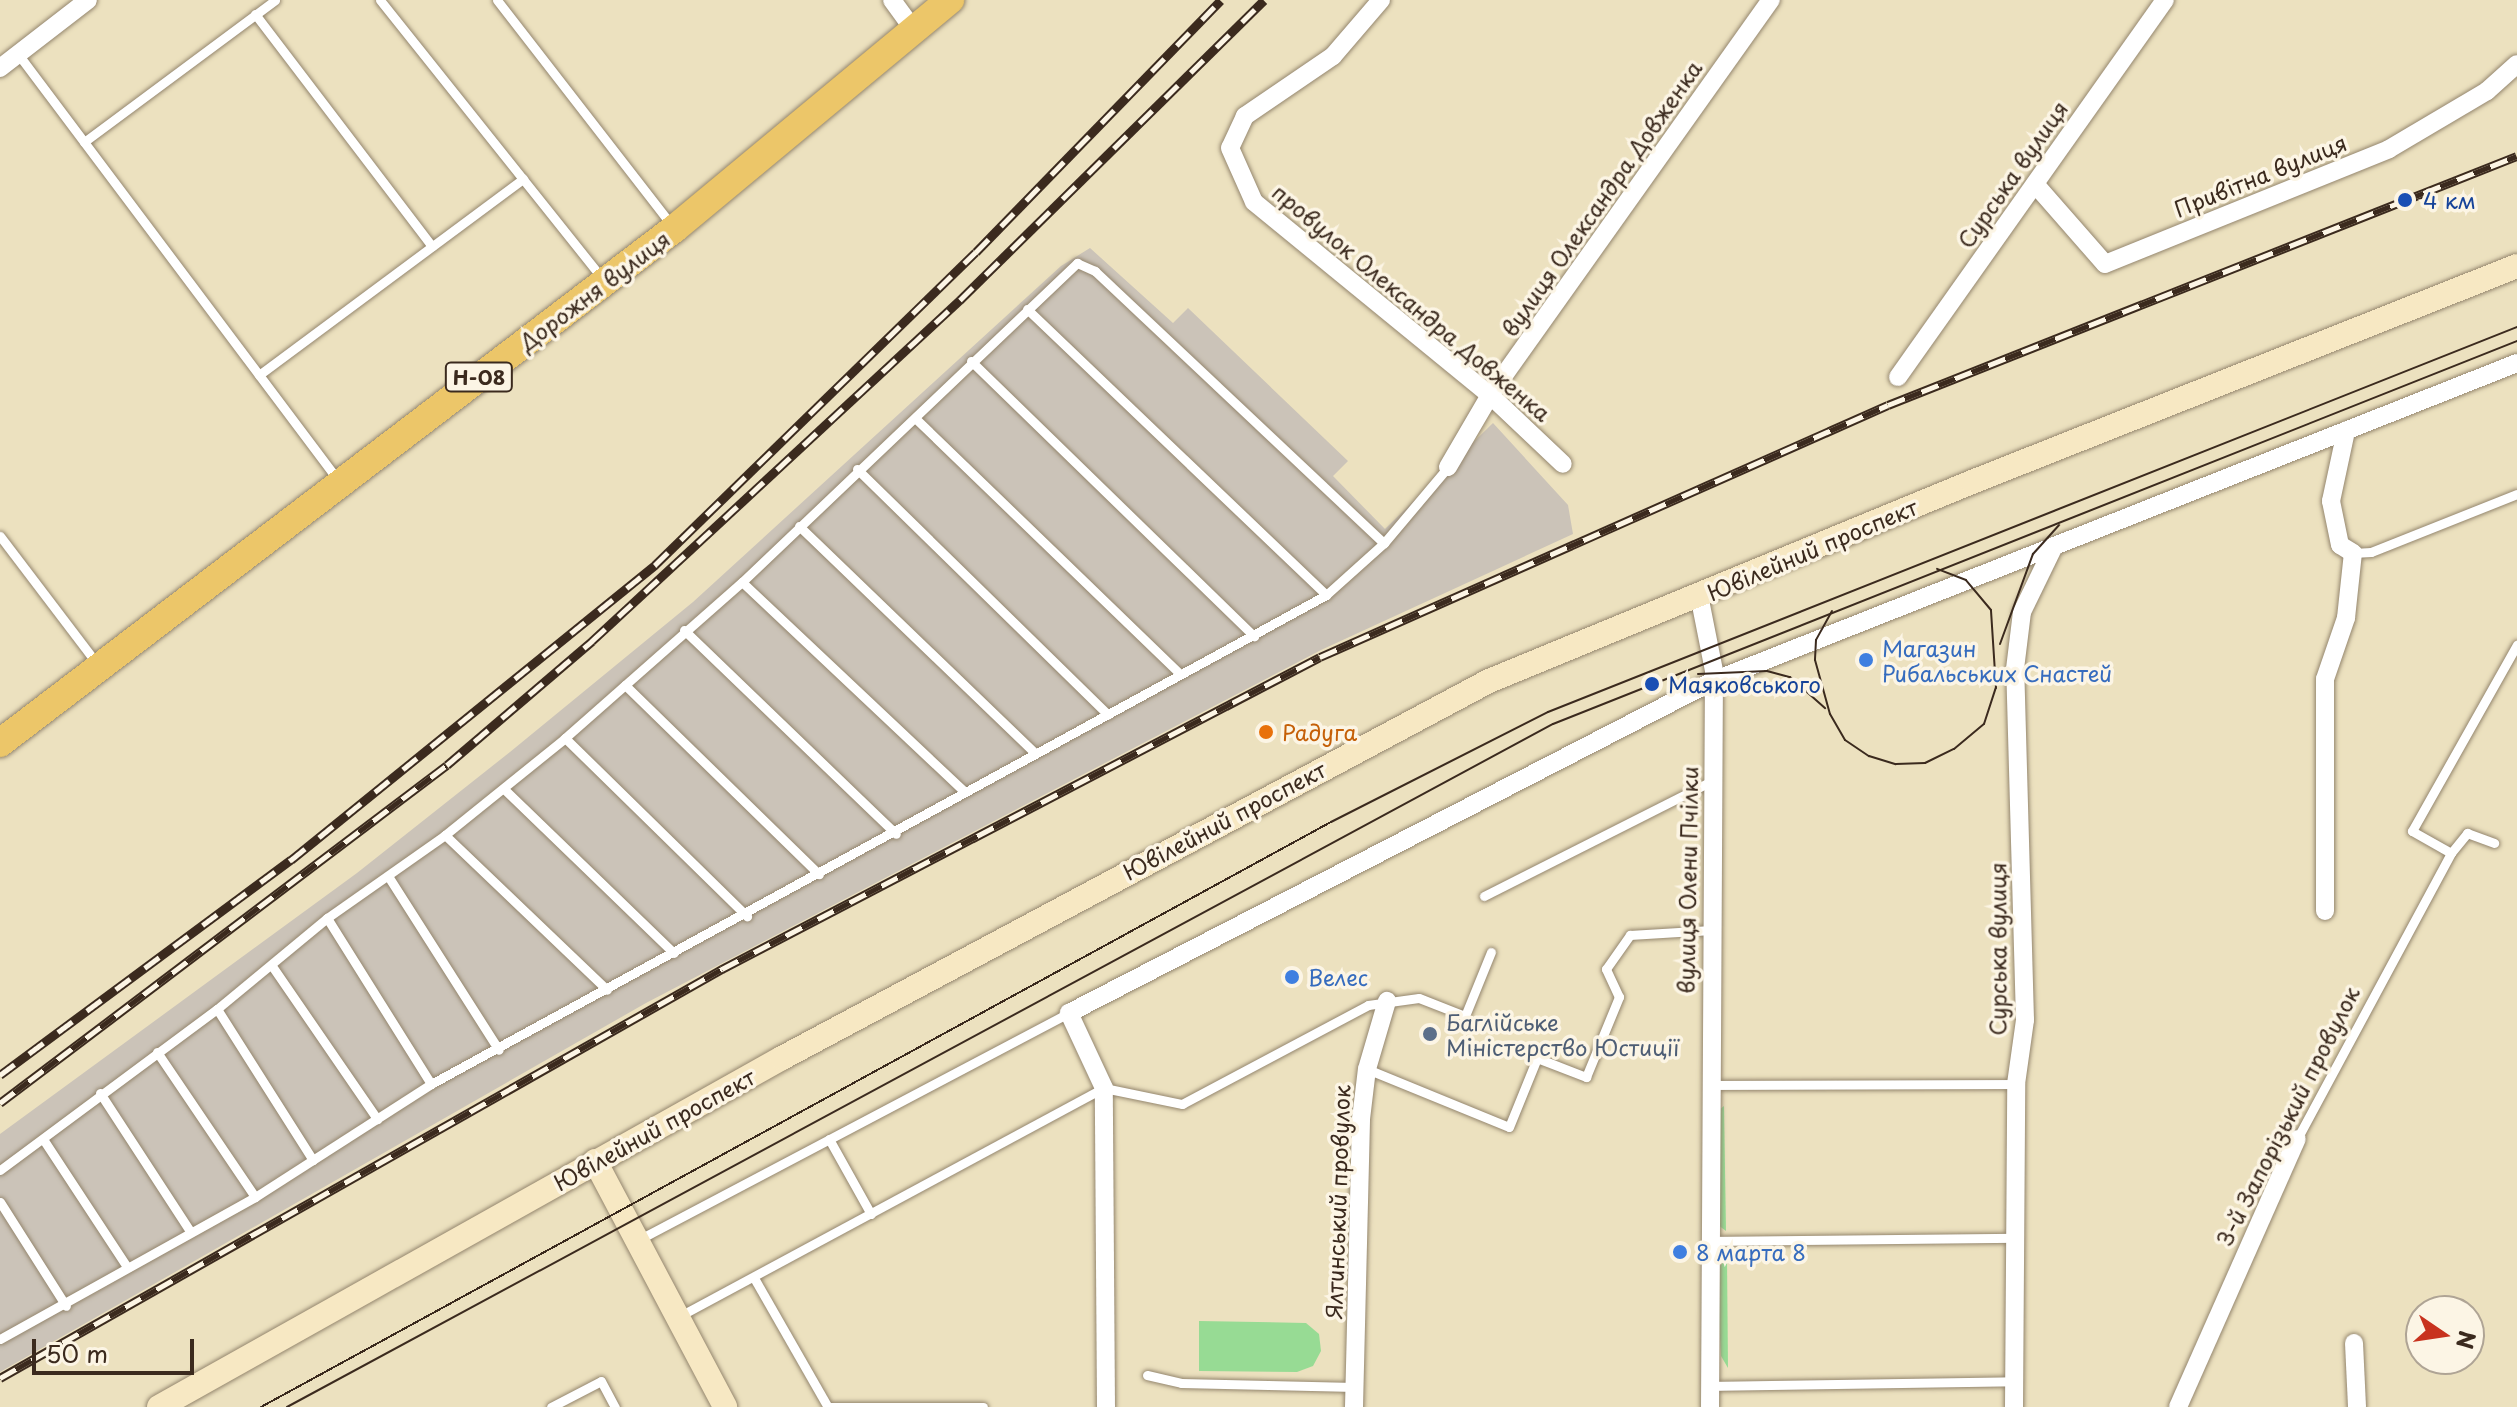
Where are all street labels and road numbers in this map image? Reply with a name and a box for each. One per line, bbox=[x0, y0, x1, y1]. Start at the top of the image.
street label: вулиця Олександра Довженка bbox=[1495, 55, 1707, 341]
street label: Сурська вулиця bbox=[1951, 95, 2073, 253]
street label: Привітна вулиця bbox=[2169, 128, 2351, 222]
street label: провулок Олександра Довженка bbox=[1267, 177, 1557, 427]
street label: Дорожня вулиця bbox=[513, 224, 675, 356]
road number: Н-08 bbox=[443, 361, 515, 393]
street label: Ювілейний проспект bbox=[1703, 493, 1921, 605]
street label: Ювілейний проспект bbox=[1118, 755, 1330, 885]
street label: вулиця Олени Пчілки bbox=[1672, 765, 1702, 995]
street label: Сурська вулиця bbox=[1984, 862, 2010, 1036]
street label: 3-й Запорізький провулок bbox=[2210, 982, 2364, 1250]
street label: Ювілейний проспект bbox=[549, 1063, 759, 1195]
street label: Ялтинський провулок bbox=[1320, 1084, 1354, 1320]

